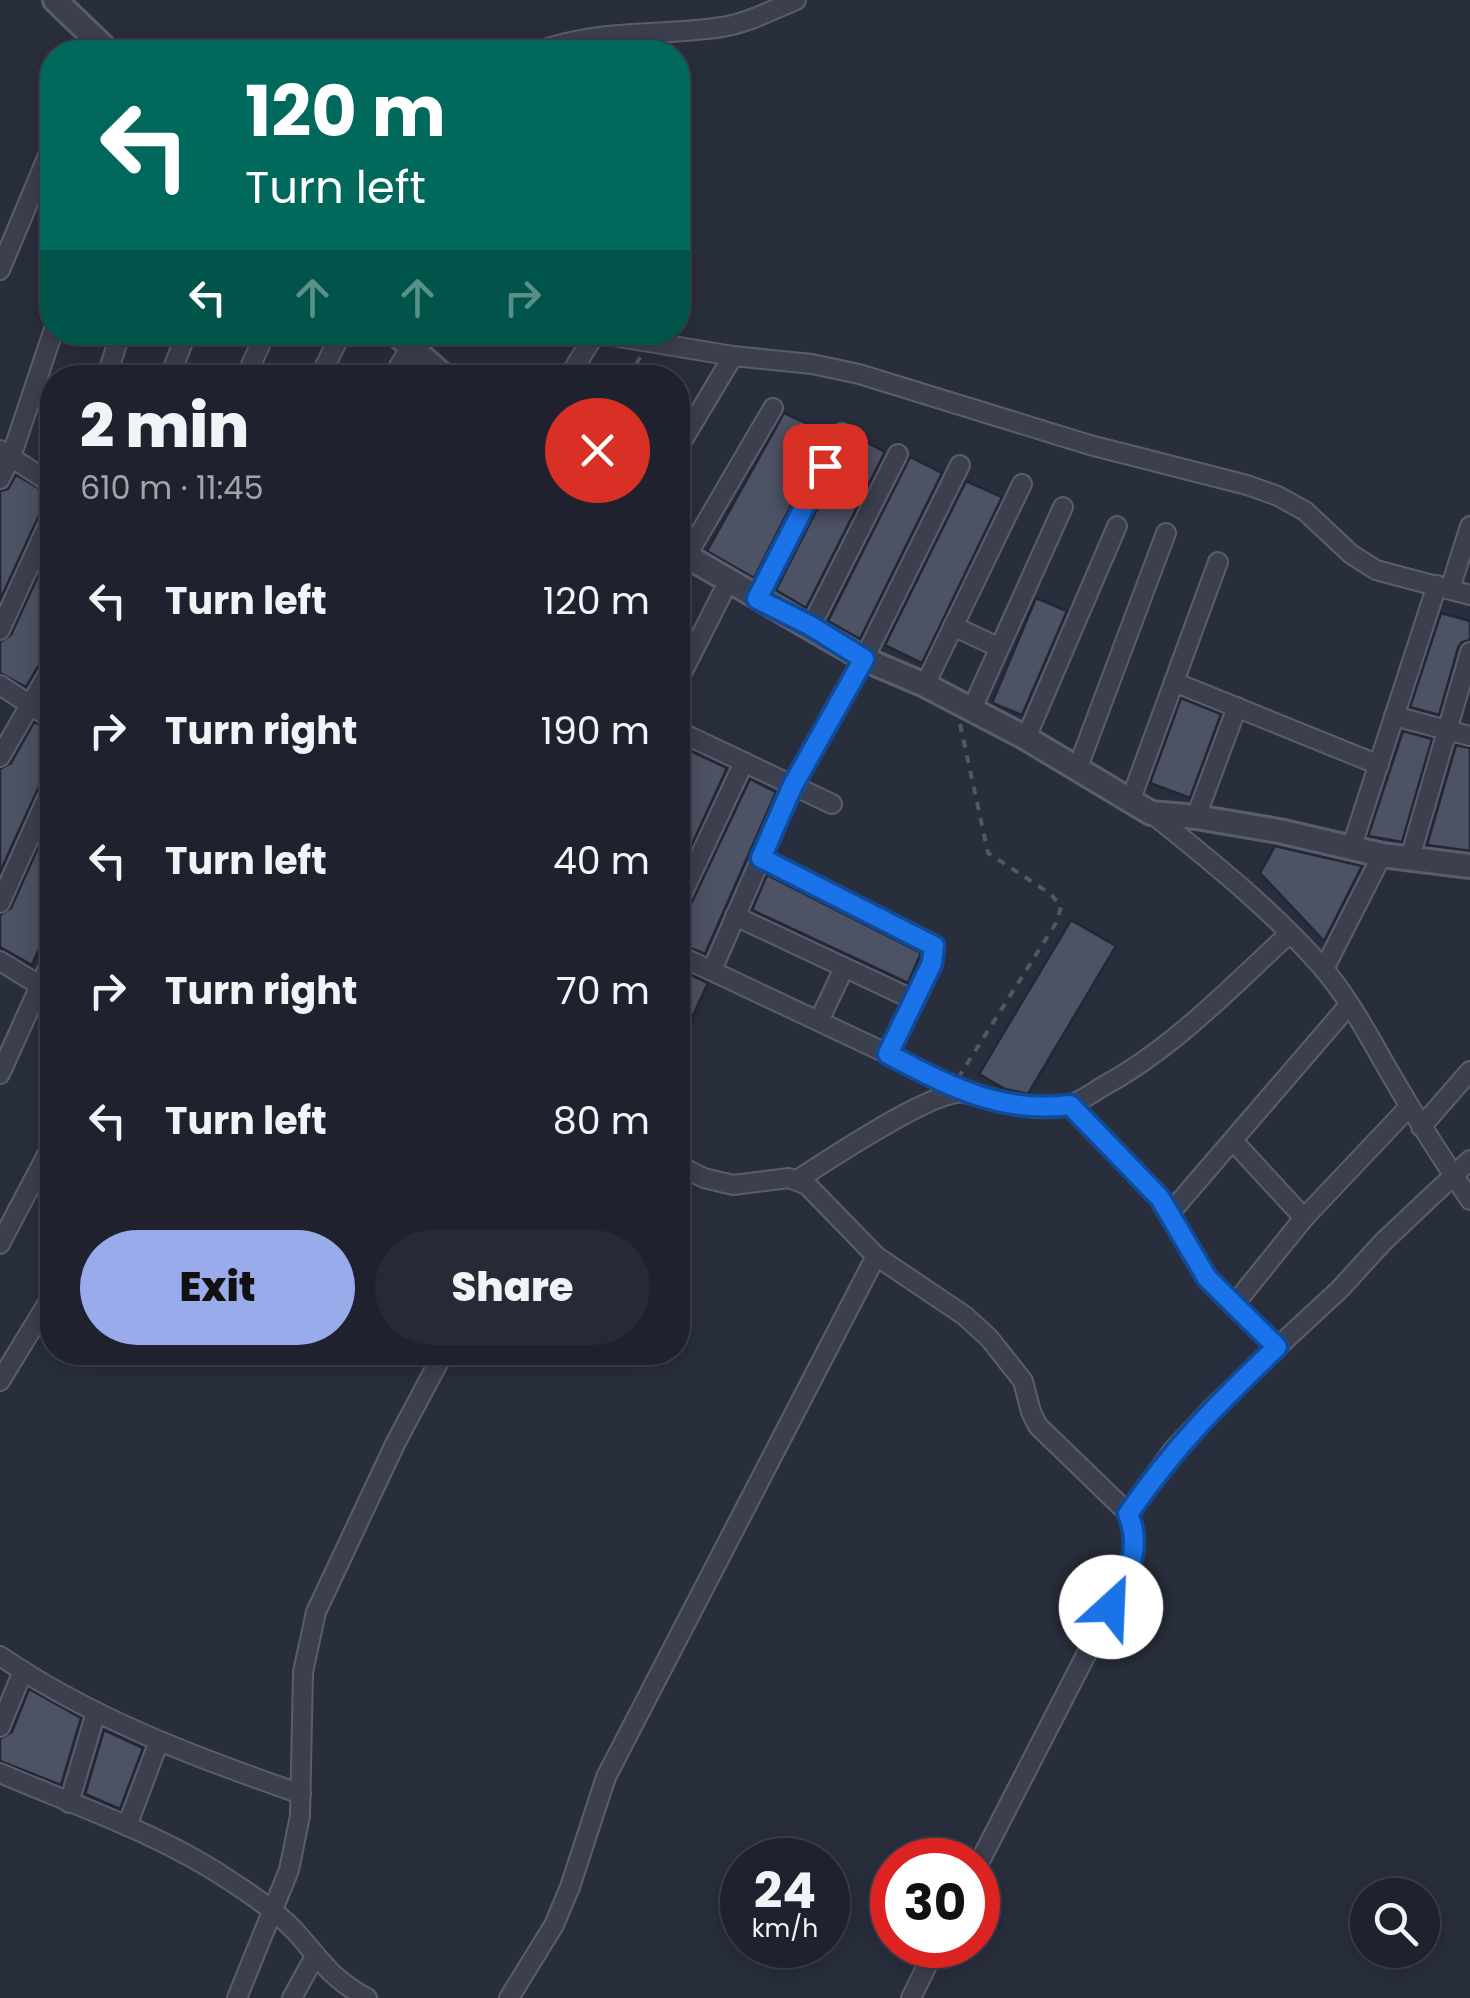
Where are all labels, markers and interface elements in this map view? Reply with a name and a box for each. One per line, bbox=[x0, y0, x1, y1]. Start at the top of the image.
text: 120 m bbox=[245, 62, 446, 161]
icon: left bbox=[80, 80, 210, 210]
text: Turn left bbox=[245, 156, 426, 219]
icon: left bbox=[180, 270, 235, 325]
icon: ahead bbox=[285, 270, 340, 325]
icon: ahead bbox=[390, 270, 445, 325]
icon: right bbox=[495, 270, 550, 325]
text: 2 min bbox=[80, 384, 249, 468]
button: close bbox=[545, 398, 650, 503]
pin bbox=[783, 424, 868, 509]
icon: arrive bbox=[798, 439, 853, 494]
text: 610 m · 11:45 bbox=[80, 465, 264, 510]
icon: left bbox=[80, 573, 135, 628]
text: Turn left bbox=[165, 574, 327, 627]
text: 120 m bbox=[543, 574, 650, 627]
icon: right bbox=[80, 703, 135, 758]
text: Turn right bbox=[165, 704, 357, 757]
text: 190 m bbox=[541, 704, 650, 757]
icon: left bbox=[80, 833, 135, 888]
text: Turn left bbox=[165, 834, 327, 887]
text: 40 m bbox=[553, 834, 650, 887]
icon: right bbox=[80, 963, 135, 1018]
text: Turn right bbox=[165, 964, 357, 1017]
text: 70 m bbox=[556, 964, 650, 1017]
icon: left bbox=[80, 1093, 135, 1148]
text: Turn left bbox=[165, 1094, 327, 1147]
text: 80 m bbox=[553, 1094, 650, 1147]
button: Exit bbox=[80, 1230, 355, 1345]
button: Share bbox=[375, 1230, 650, 1345]
position arrow bbox=[1059, 1555, 1163, 1659]
speed limit sign: 30 bbox=[870, 1838, 1000, 1968]
text: 24 bbox=[754, 1855, 816, 1926]
map controls bbox=[1350, 1878, 1440, 1968]
button: search bbox=[1350, 1878, 1440, 1968]
text: km/h bbox=[752, 1911, 818, 1946]

